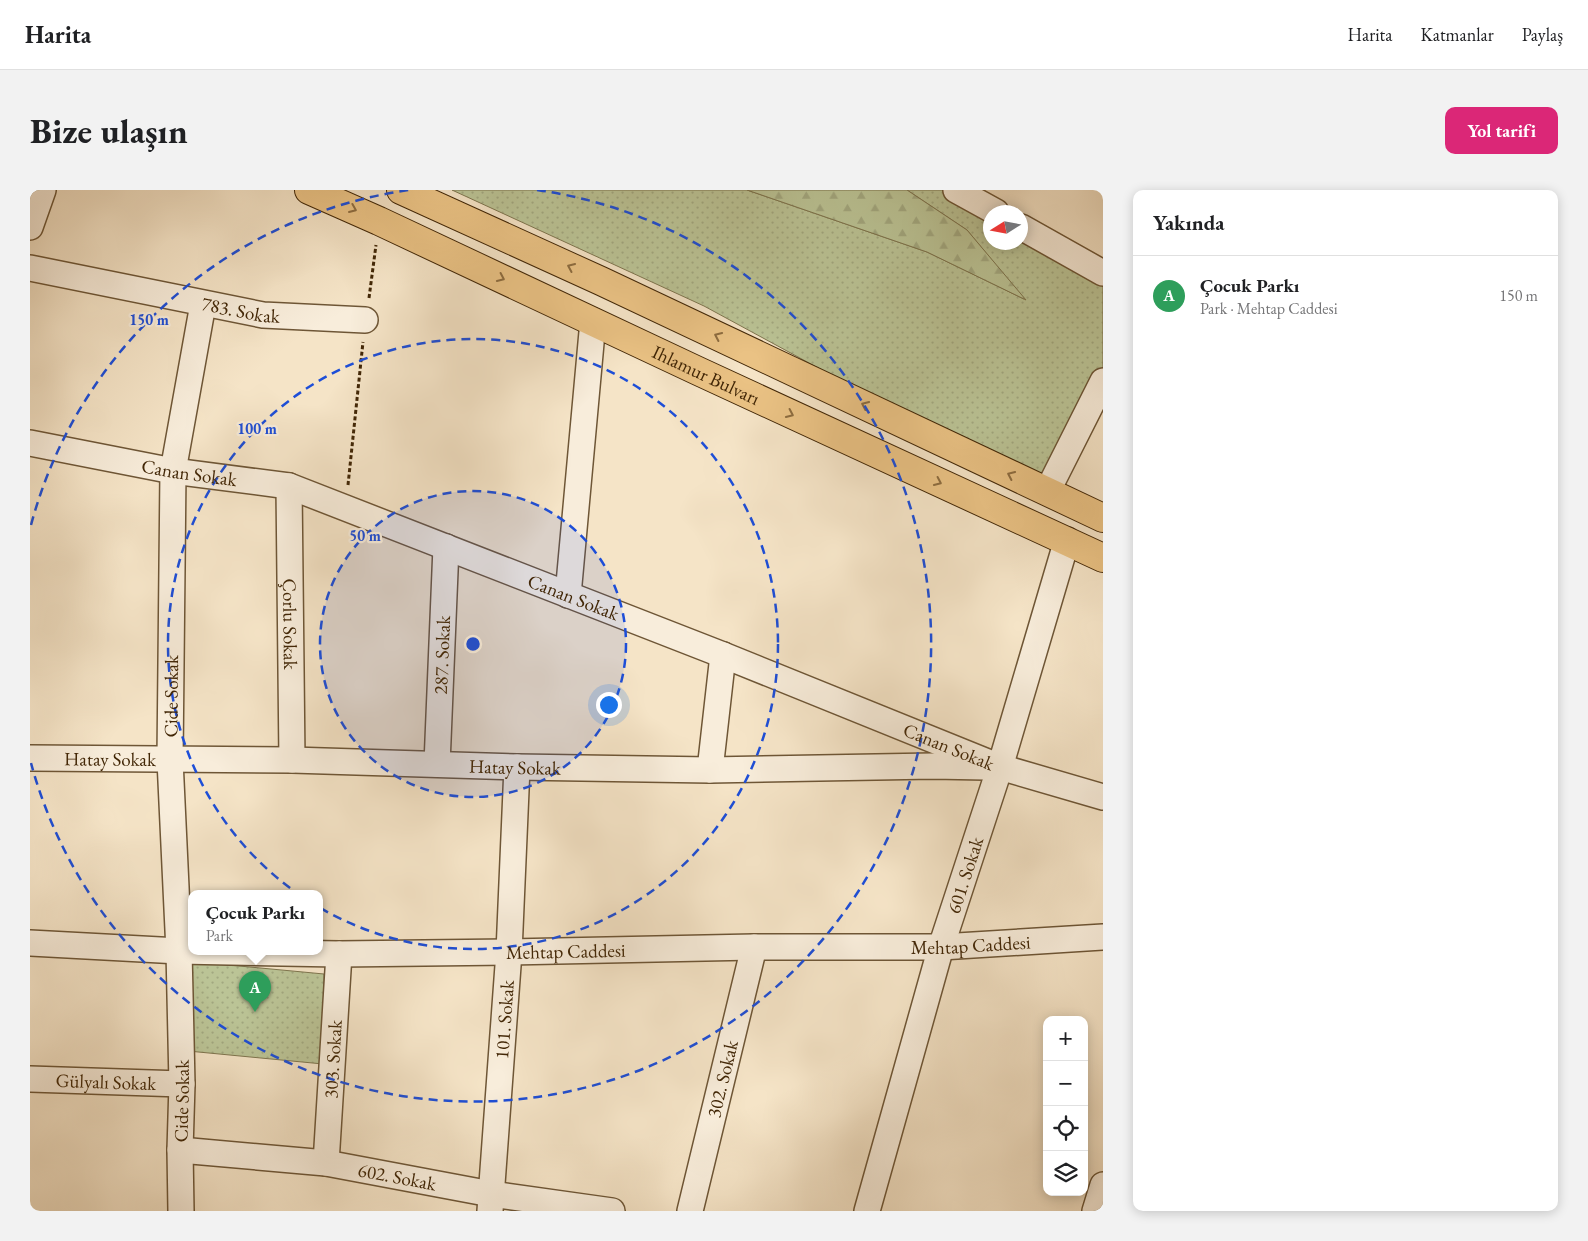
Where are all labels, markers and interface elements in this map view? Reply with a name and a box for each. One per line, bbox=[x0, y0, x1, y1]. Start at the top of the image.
text: Harita bbox=[25, 19, 91, 50]
text: Harita bbox=[1347, 23, 1392, 46]
text: Katmanlar bbox=[1420, 23, 1494, 46]
text: Paylaş bbox=[1522, 23, 1563, 46]
button: Yol tarifi bbox=[1445, 107, 1558, 154]
text: Bize ulaşın bbox=[30, 108, 188, 153]
one-way arrow bbox=[348, 203, 357, 214]
north arrow bbox=[983, 205, 1028, 250]
text: Yakında bbox=[1153, 209, 1224, 236]
one-way arrow bbox=[567, 262, 576, 273]
one-way arrow bbox=[495, 272, 504, 282]
text: Çocuk Parkı bbox=[1200, 273, 1299, 298]
text: A bbox=[1163, 285, 1175, 306]
text: 150 m bbox=[1499, 285, 1538, 306]
street label: 783. Sokak bbox=[200, 290, 281, 328]
text: Park · Mehtap Caddesi bbox=[1200, 298, 1338, 319]
text: 150 m bbox=[129, 310, 169, 329]
one-way arrow bbox=[714, 331, 723, 342]
street label: Ihlamur Bulvarı bbox=[648, 339, 764, 411]
one-way arrow bbox=[861, 401, 870, 411]
one-way arrow bbox=[785, 407, 794, 418]
text: 100 m bbox=[237, 419, 277, 438]
street label: Canan Sokak bbox=[139, 453, 239, 492]
one-way arrow bbox=[1008, 471, 1017, 481]
one-way arrow bbox=[933, 476, 942, 486]
text: 50 m bbox=[349, 526, 381, 545]
street label: Canan Sokak bbox=[524, 568, 624, 626]
street label: Çorlu Sokak bbox=[278, 578, 304, 671]
street label: 287. Sokak bbox=[427, 614, 456, 695]
centre of rings bbox=[464, 635, 482, 653]
street label: Cide Sokak bbox=[158, 654, 184, 738]
your location bbox=[596, 692, 622, 718]
street label: Canan Sokak bbox=[900, 717, 999, 776]
street label: Hatay Sokak bbox=[64, 746, 157, 771]
street label: Hatay Sokak bbox=[469, 753, 562, 780]
street label: 601. Sokak bbox=[940, 833, 989, 916]
popup bbox=[188, 890, 323, 955]
text: Çocuk Parkı bbox=[206, 900, 305, 925]
text: Park bbox=[206, 925, 233, 946]
street label: Mehtap Caddesi bbox=[911, 929, 1032, 960]
street label: Mehtap Caddesi bbox=[506, 937, 626, 965]
pin: A bbox=[239, 971, 271, 1012]
street label: 101. Sokak bbox=[489, 978, 519, 1060]
map controls bbox=[1043, 1016, 1088, 1196]
button: + bbox=[1043, 1016, 1088, 1061]
street label: 303. Sokak bbox=[318, 1018, 347, 1099]
street label: 302. Sokak bbox=[701, 1036, 744, 1120]
street label: Cide Sokak bbox=[168, 1058, 195, 1143]
button: − bbox=[1043, 1061, 1088, 1106]
street label: Gülyalı Sokak bbox=[55, 1067, 158, 1096]
button: locate bbox=[1043, 1106, 1088, 1151]
button: layers bbox=[1043, 1151, 1088, 1196]
street label: 602. Sokak bbox=[356, 1157, 439, 1196]

